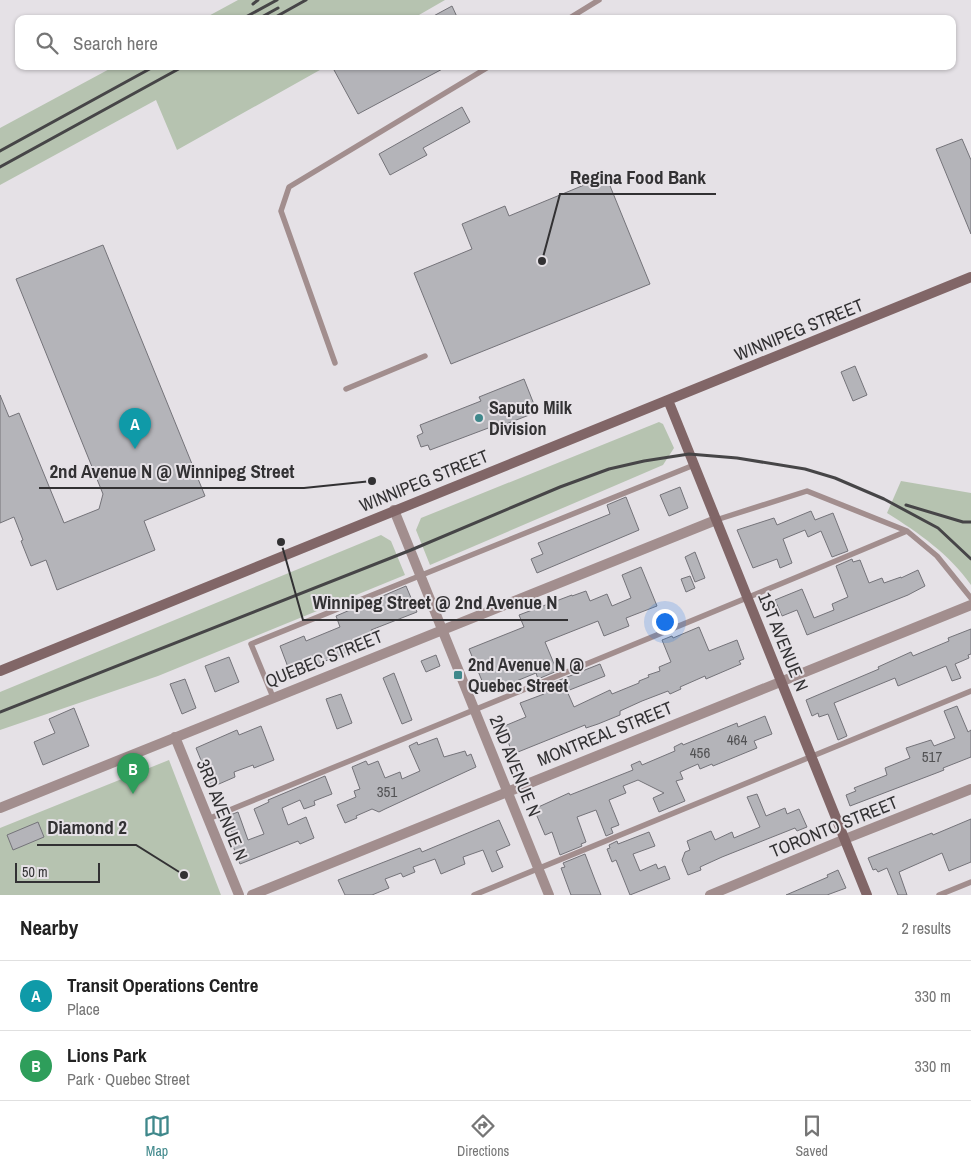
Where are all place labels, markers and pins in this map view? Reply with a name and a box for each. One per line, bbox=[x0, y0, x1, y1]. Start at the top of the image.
callout: Regina Food Bank bbox=[560, 160, 716, 194]
place label: Saputo Milk Division bbox=[489, 395, 573, 441]
pin: A bbox=[119, 408, 151, 449]
marker: Saputo Milk Division bbox=[473, 412, 485, 424]
callout: 2nd Avenue N @ Winnipeg Street bbox=[39, 454, 304, 488]
callout: Winnipeg Street @ 2nd Avenue N bbox=[303, 586, 568, 620]
place label: 2nd Avenue N @ Quebec Street bbox=[468, 652, 584, 698]
marker: 2nd Avenue N @ Quebec Street bbox=[452, 669, 464, 681]
pin: B bbox=[117, 753, 149, 794]
callout: Diamond 2 bbox=[37, 811, 136, 845]

